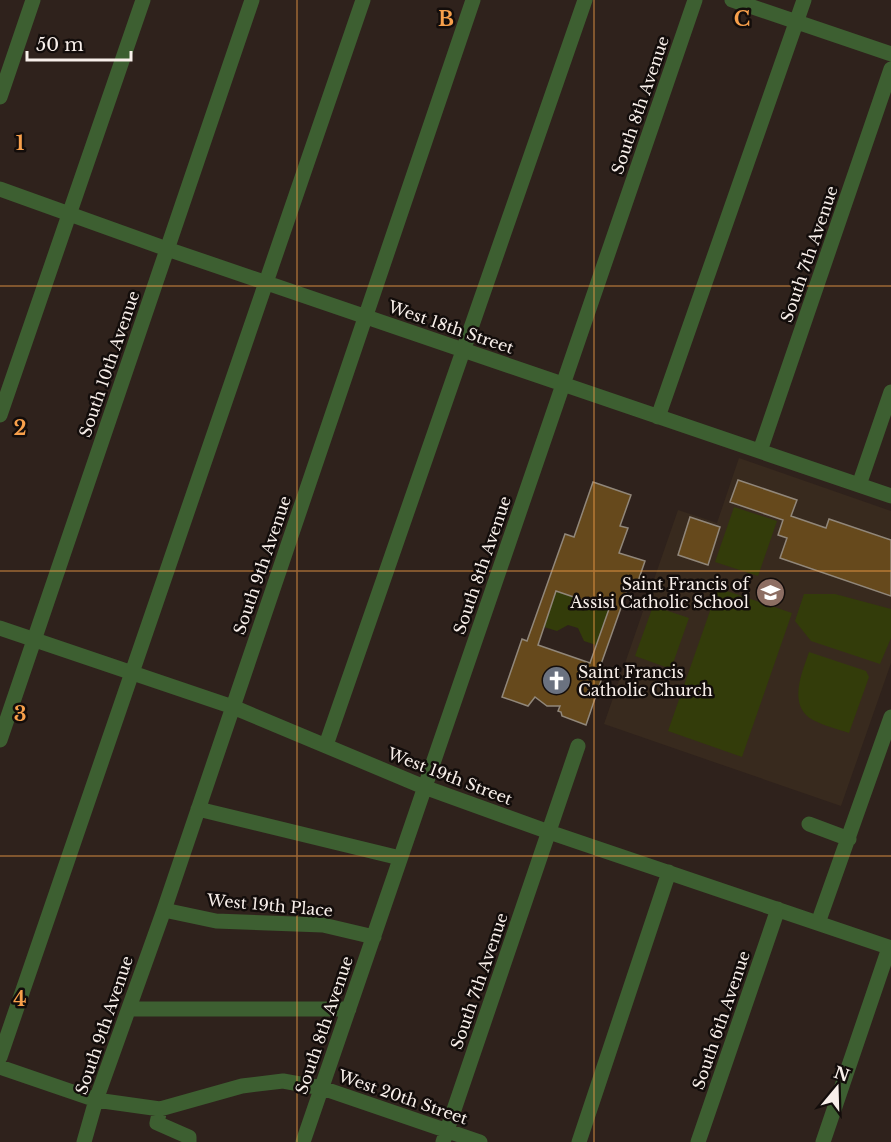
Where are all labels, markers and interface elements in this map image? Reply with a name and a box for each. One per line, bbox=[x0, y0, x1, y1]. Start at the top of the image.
text: B bbox=[438, 7, 454, 31]
text: C bbox=[734, 7, 750, 31]
scale bar bbox=[27, 24, 130, 62]
street label: South 8th Avenue bbox=[607, 33, 673, 177]
text: 50 m bbox=[36, 34, 84, 56]
text: 1 bbox=[16, 131, 25, 155]
street label: South 7th Avenue bbox=[776, 183, 842, 325]
street label: South 10th Avenue bbox=[75, 288, 143, 440]
street label: West 18th Street bbox=[385, 296, 516, 358]
text: 2 bbox=[13, 416, 27, 440]
street label: South 9th Avenue bbox=[229, 493, 295, 637]
street label: South 8th Avenue bbox=[449, 493, 515, 637]
place label: Saint Francis of Assisi Catholic School bbox=[569, 574, 751, 612]
school or university icon: Saint Francis of Assisi Catholic School bbox=[754, 577, 786, 609]
place label: Saint Francis Catholic Church bbox=[578, 662, 713, 700]
church icon: Saint Francis Catholic Church bbox=[541, 665, 573, 697]
text: 3 bbox=[14, 702, 26, 726]
street label: West 19th Street bbox=[384, 743, 515, 809]
street label: West 19th Place bbox=[205, 889, 334, 920]
street label: South 7th Avenue bbox=[446, 910, 512, 1052]
street label: South 6th Avenue bbox=[688, 948, 754, 1092]
street label: South 9th Avenue bbox=[71, 953, 137, 1097]
street label: South 8th Avenue bbox=[291, 953, 357, 1097]
text: 4 bbox=[13, 987, 27, 1011]
north arrow bbox=[807, 1058, 867, 1118]
text: N bbox=[832, 1062, 852, 1086]
street label: West 20th Street bbox=[335, 1065, 470, 1129]

